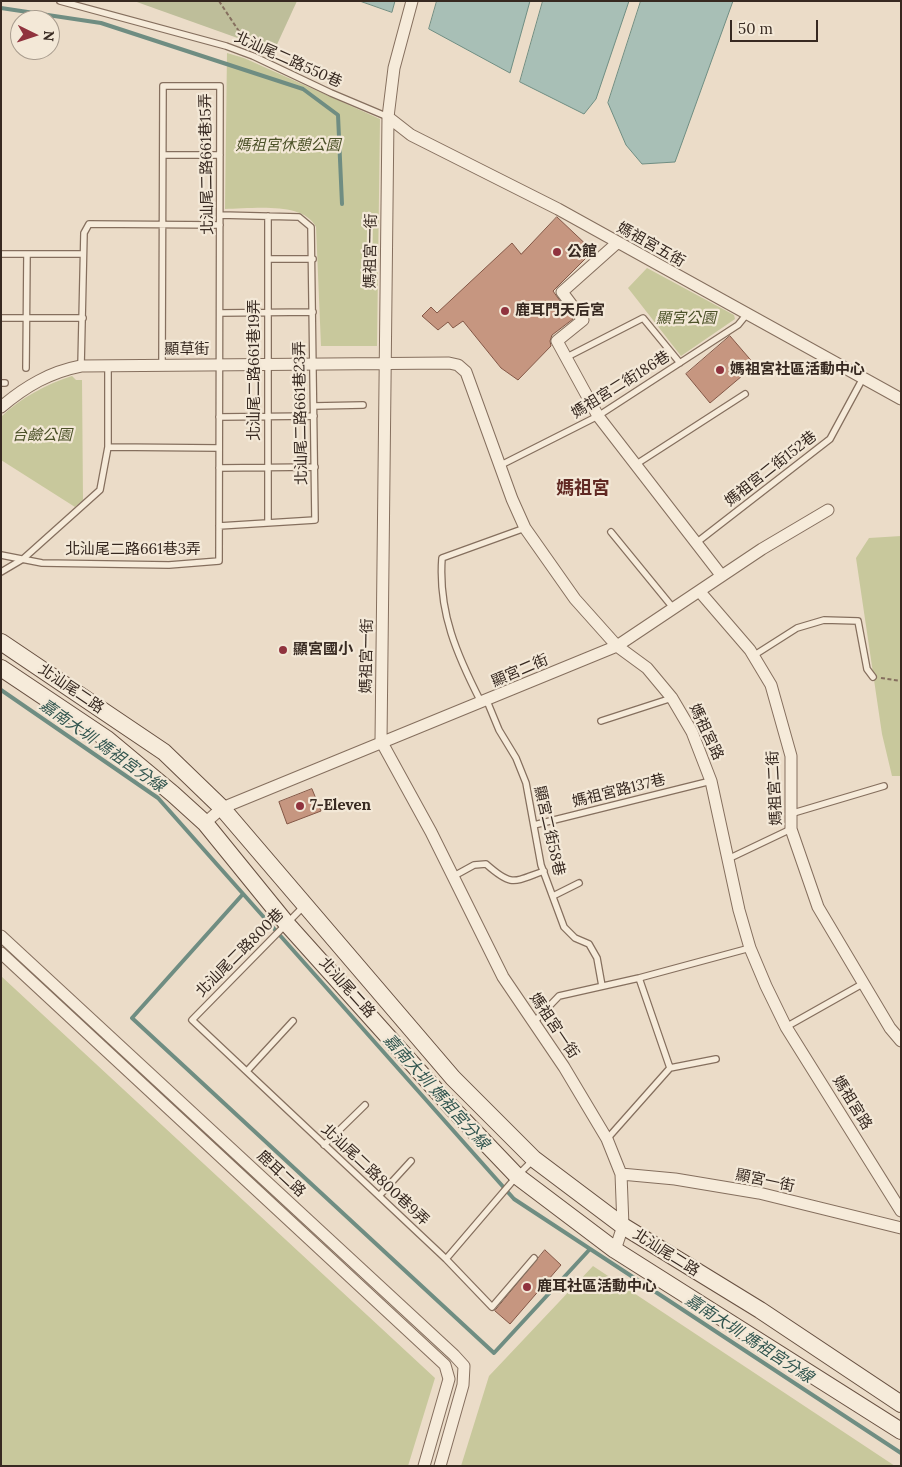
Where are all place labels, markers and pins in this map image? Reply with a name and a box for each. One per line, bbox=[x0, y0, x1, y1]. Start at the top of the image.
place label: 公館 bbox=[567, 243, 597, 261]
marker: 公館 bbox=[551, 246, 563, 258]
place label: 鹿耳門天后宮 bbox=[515, 302, 605, 320]
marker: 鹿耳門天后宮 bbox=[499, 305, 511, 317]
place label: 媽祖宮社區活動中心 bbox=[730, 361, 865, 379]
marker: 媽祖宮社區活動中心 bbox=[714, 364, 726, 376]
place label: 顯宮國小 bbox=[293, 641, 353, 659]
marker: 顯宮國小 bbox=[277, 644, 289, 656]
place label: 7-Eleven bbox=[310, 797, 371, 815]
marker: 7-Eleven bbox=[294, 800, 306, 812]
place label: 鹿耳社區活動中心 bbox=[537, 1278, 657, 1296]
marker: 鹿耳社區活動中心 bbox=[521, 1281, 533, 1293]

